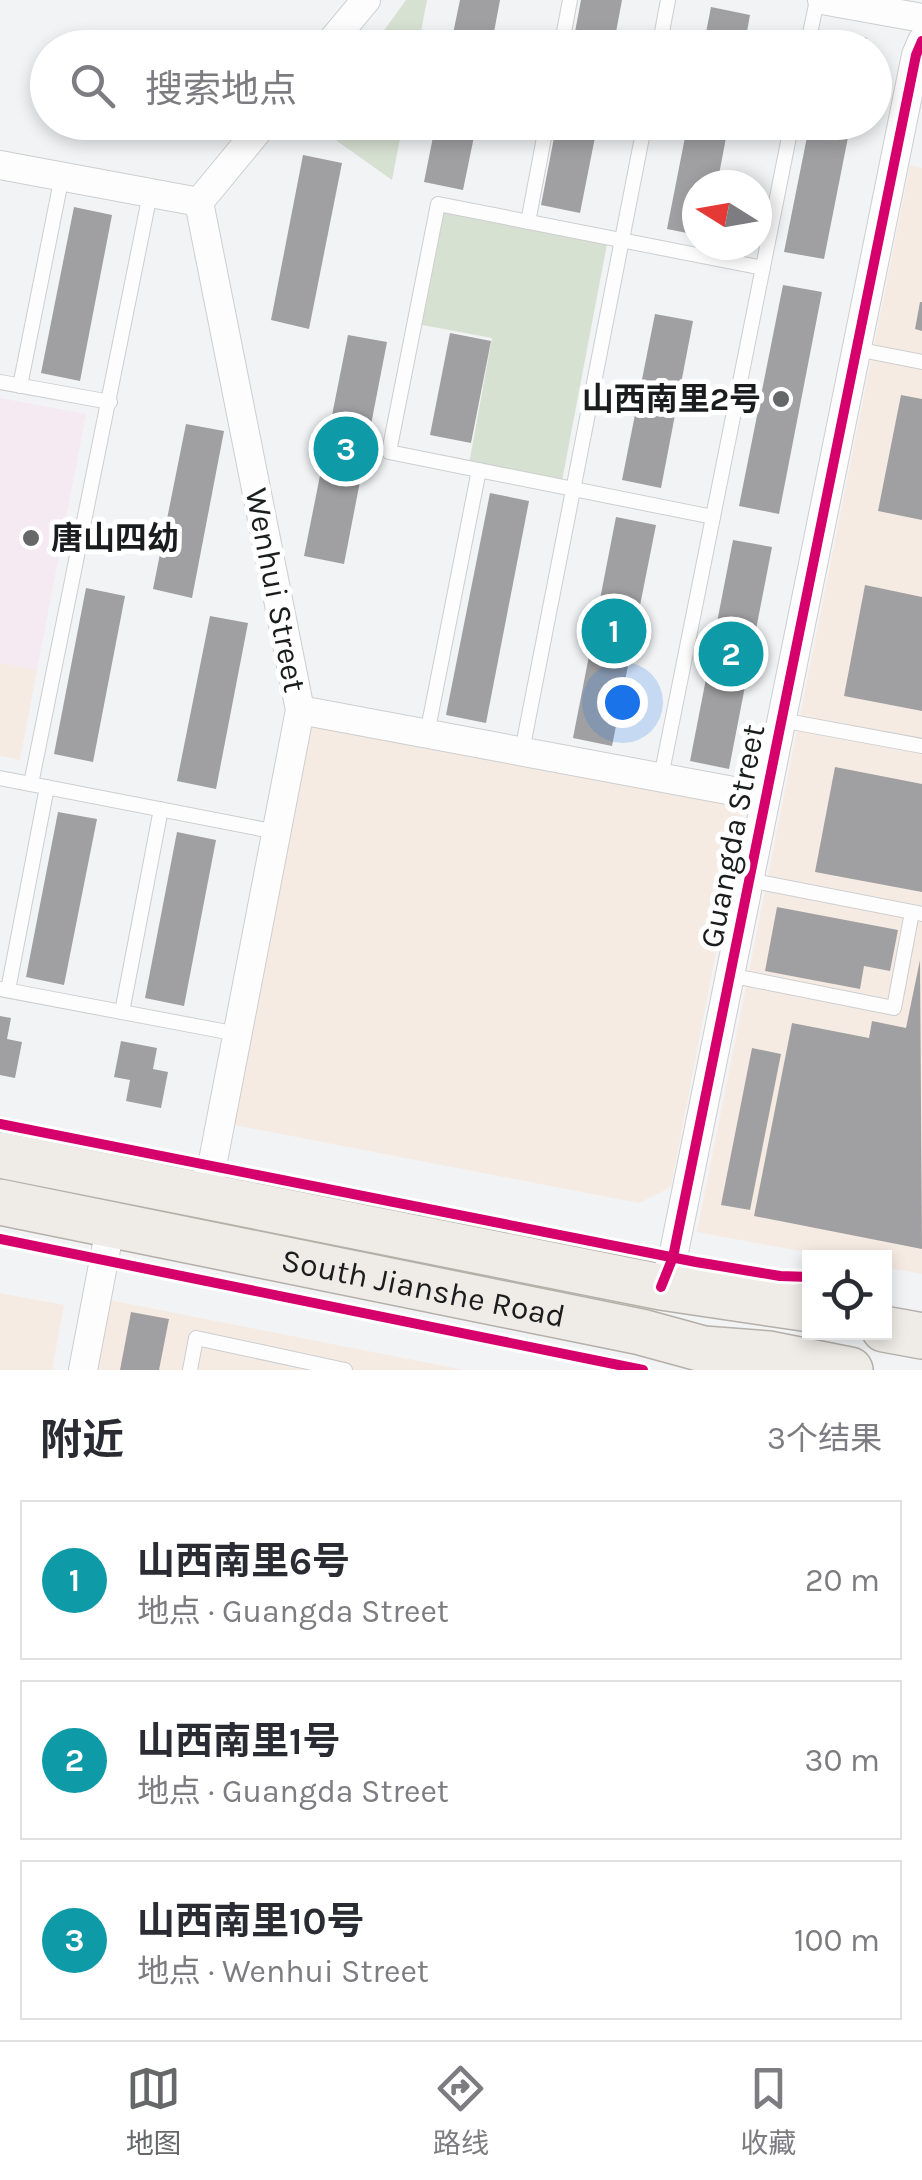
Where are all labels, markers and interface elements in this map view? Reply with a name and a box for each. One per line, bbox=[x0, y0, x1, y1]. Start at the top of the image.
search box bbox=[30, 30, 892, 140]
icon: search bbox=[65, 58, 120, 113]
text: 搜索地点 bbox=[145, 67, 297, 112]
north arrow bbox=[682, 170, 772, 260]
place label: 山西南里2号 bbox=[582, 381, 761, 418]
marker: 山西南里2号 bbox=[770, 388, 792, 410]
pin: 3 bbox=[314, 412, 378, 486]
street label: Wenhui Street bbox=[238, 485, 313, 695]
place label: 唐山四幼 bbox=[51, 520, 179, 557]
marker: 唐山四幼 bbox=[20, 527, 42, 549]
pin: 1 bbox=[582, 594, 646, 668]
pin: 2 bbox=[698, 616, 764, 692]
your location bbox=[597, 677, 648, 728]
street label: Guangda Street bbox=[693, 721, 772, 951]
street label: South Jianshe Road bbox=[278, 1242, 568, 1335]
map controls bbox=[802, 1250, 892, 1340]
button: locate bbox=[802, 1250, 892, 1340]
text: 附近 bbox=[40, 1415, 124, 1465]
text: 3个结果 bbox=[767, 1420, 882, 1457]
text: 山西南里6号 bbox=[137, 1539, 350, 1584]
text: 1 bbox=[69, 1562, 80, 1599]
text: 20 m bbox=[805, 1562, 880, 1599]
text: 地点 · Guangda Street bbox=[137, 1593, 449, 1630]
text: 山西南里1号 bbox=[137, 1719, 341, 1764]
text: 2 bbox=[65, 1742, 84, 1779]
text: 30 m bbox=[805, 1742, 880, 1779]
text: 地点 · Guangda Street bbox=[137, 1773, 449, 1810]
text: 山西南里10号 bbox=[137, 1899, 365, 1944]
text: 3 bbox=[65, 1922, 84, 1959]
text: 100 m bbox=[794, 1922, 880, 1959]
text: 地点 · Wenhui Street bbox=[137, 1953, 429, 1990]
tab: 地图 bbox=[126, 2061, 182, 2161]
tab: 路线 bbox=[433, 2061, 489, 2161]
tab: 收藏 bbox=[740, 2061, 796, 2161]

